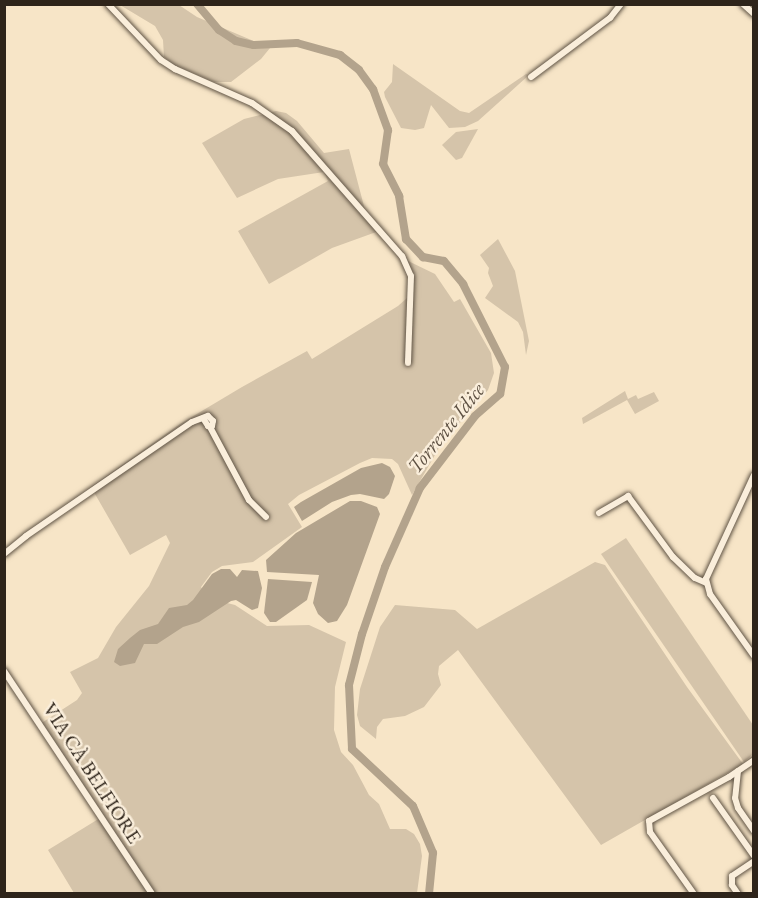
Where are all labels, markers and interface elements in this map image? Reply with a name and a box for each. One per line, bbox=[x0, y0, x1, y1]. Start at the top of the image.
water label: Torrente Idice bbox=[402, 378, 490, 478]
street label: VIA CÀ BELFIORE bbox=[38, 698, 146, 848]

